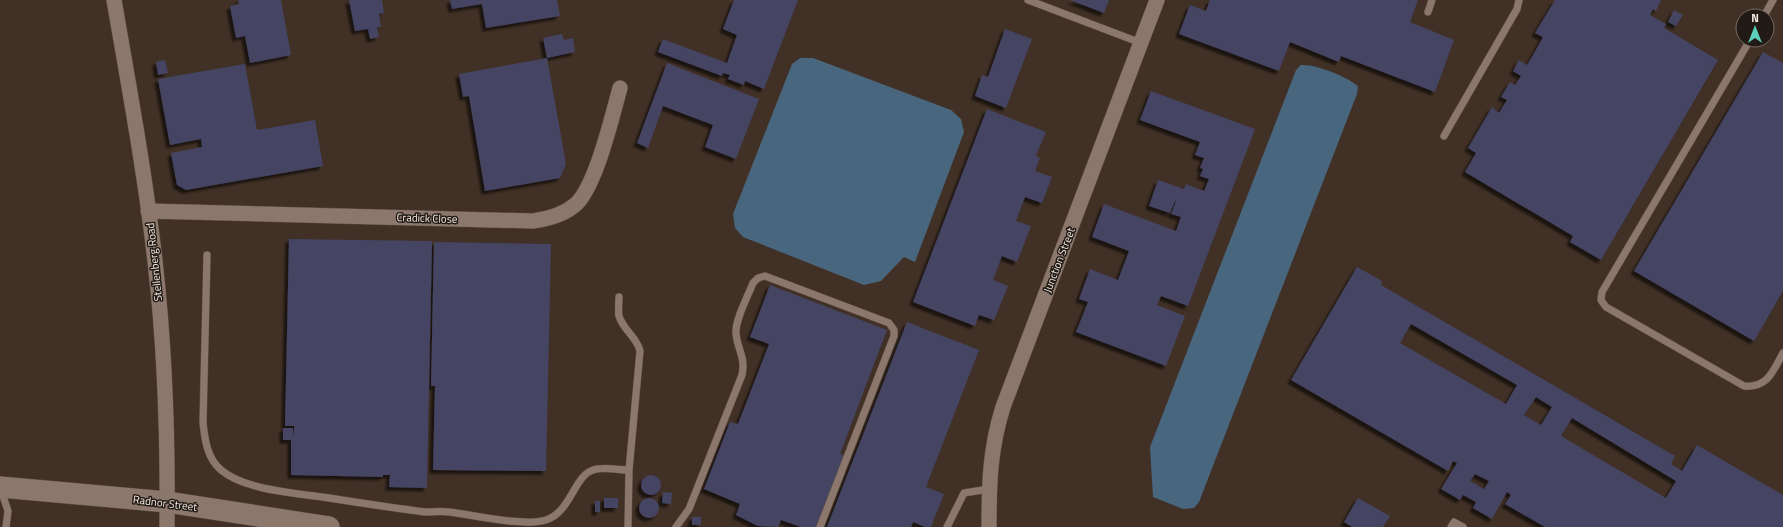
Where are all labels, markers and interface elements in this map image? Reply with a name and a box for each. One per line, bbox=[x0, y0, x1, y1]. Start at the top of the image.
north arrow bbox=[1735, 8, 1775, 48]
text: N bbox=[1751, 10, 1759, 26]
street label: Cradick Close bbox=[396, 209, 458, 227]
street label: Stellenberg Road bbox=[142, 222, 166, 302]
street label: Junction Street bbox=[1039, 225, 1079, 295]
street label: Radnor Street bbox=[132, 491, 198, 515]

